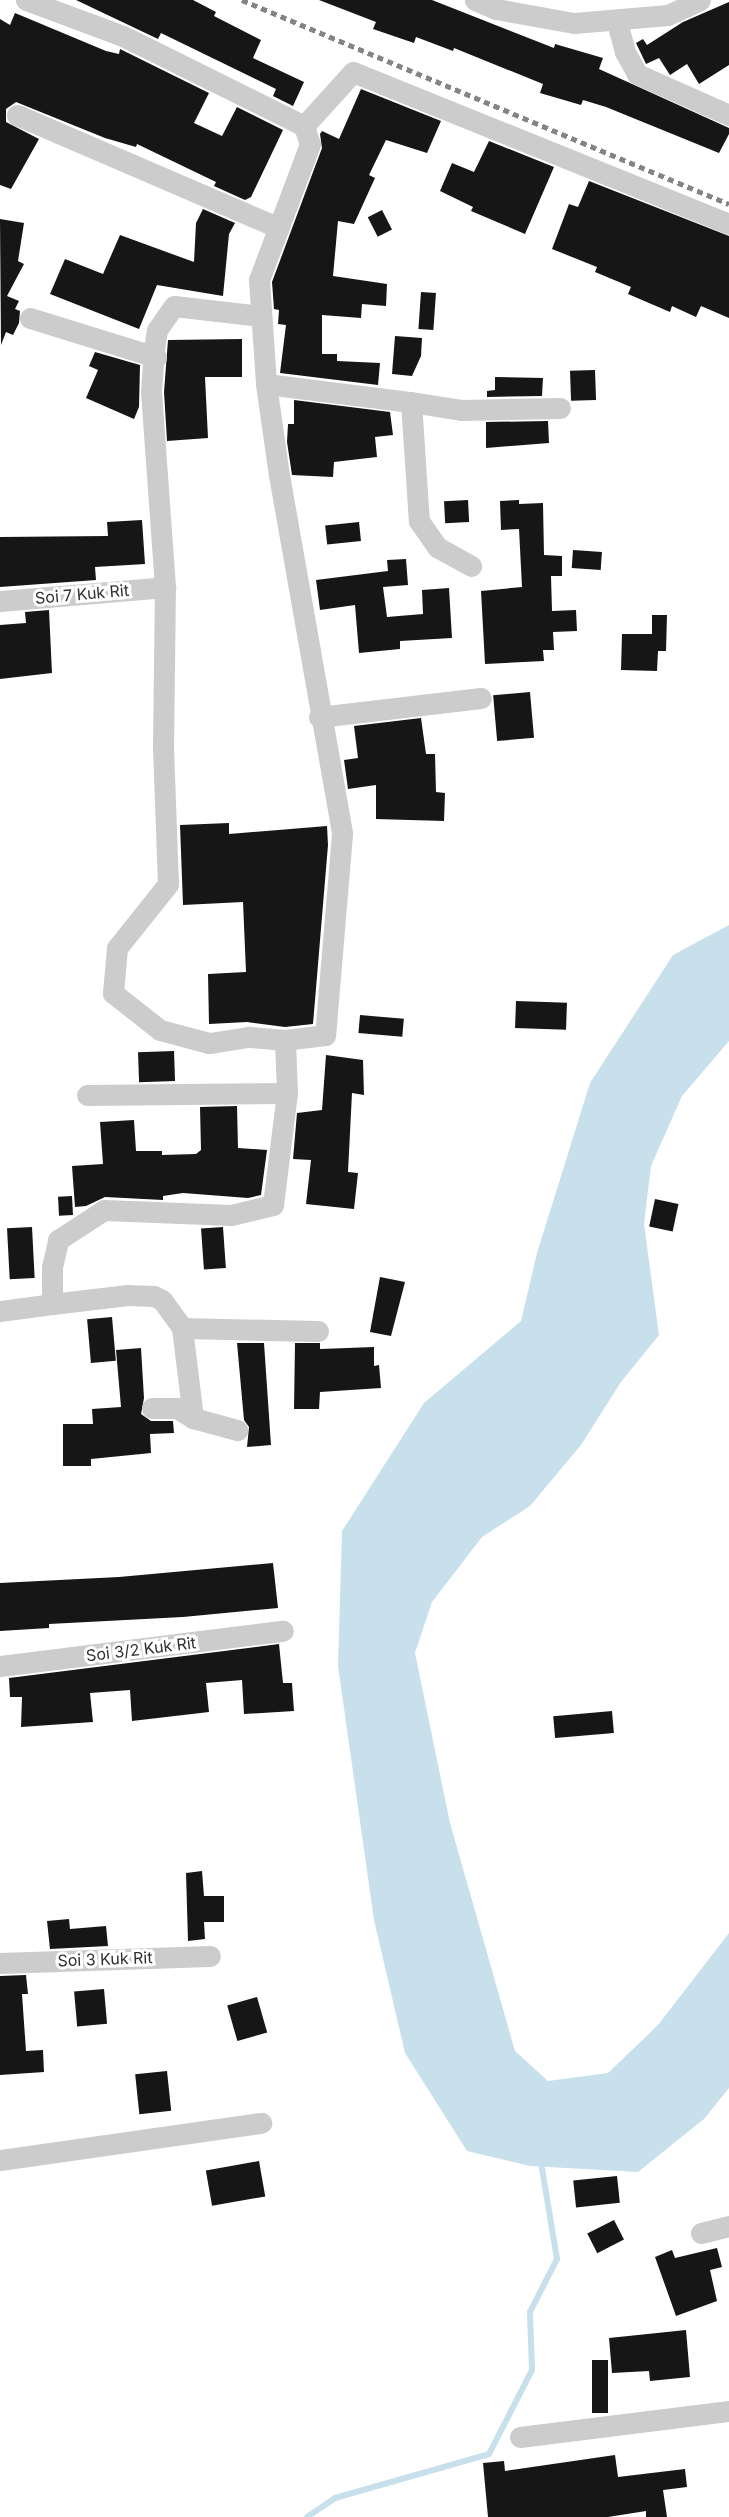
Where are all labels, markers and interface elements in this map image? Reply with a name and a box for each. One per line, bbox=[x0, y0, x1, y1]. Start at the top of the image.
street label: Soi 7 Kuk Rit bbox=[34, 580, 130, 608]
street label: Soi 3/2 Kuk Rit bbox=[85, 1633, 197, 1665]
street label: Soi 3 Kuk Rit bbox=[57, 1948, 153, 1970]

